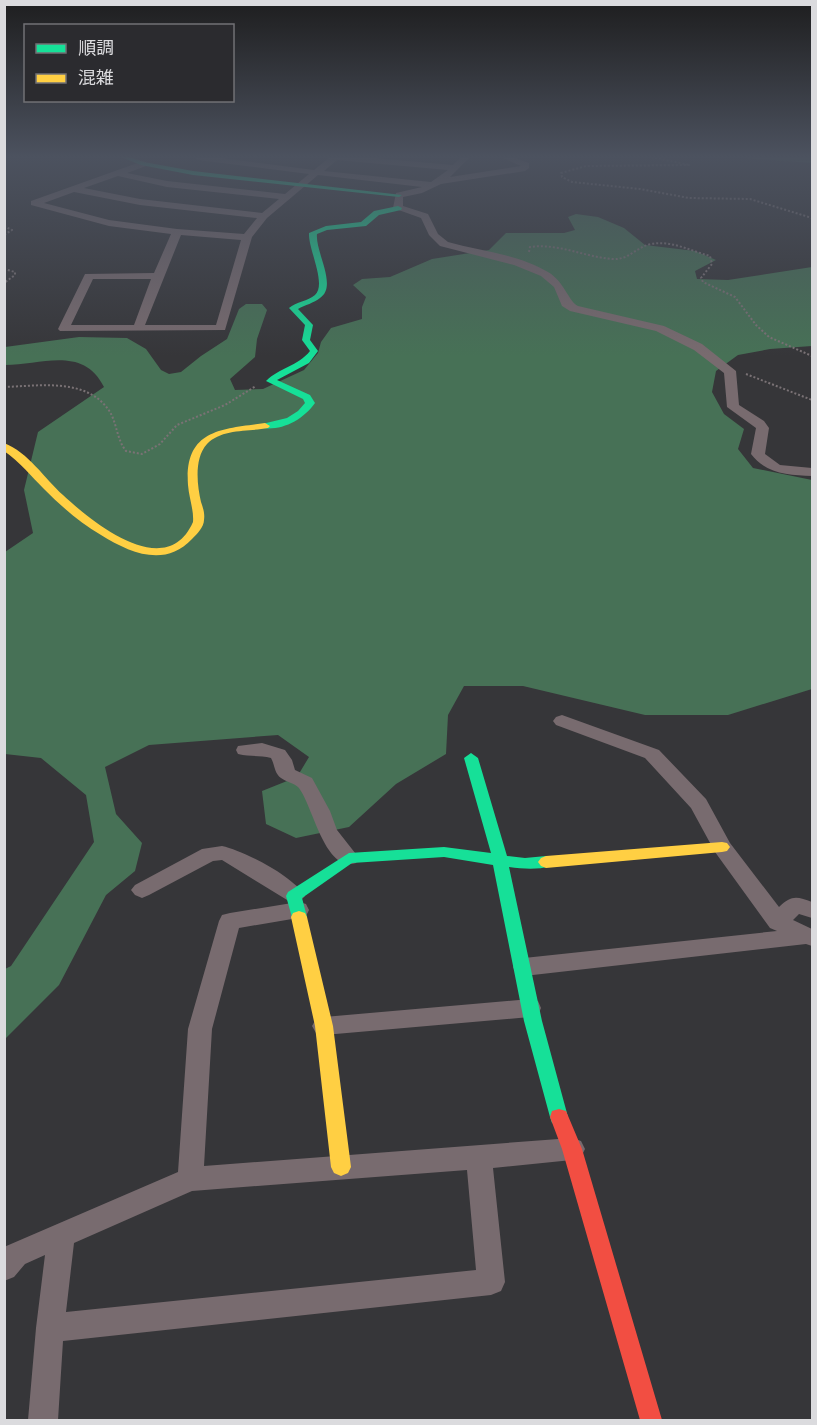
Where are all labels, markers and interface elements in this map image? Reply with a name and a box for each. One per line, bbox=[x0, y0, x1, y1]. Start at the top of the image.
legend bbox=[24, 24, 234, 102]
text: 順調 bbox=[78, 36, 114, 59]
text: 混雑 bbox=[78, 66, 114, 89]

